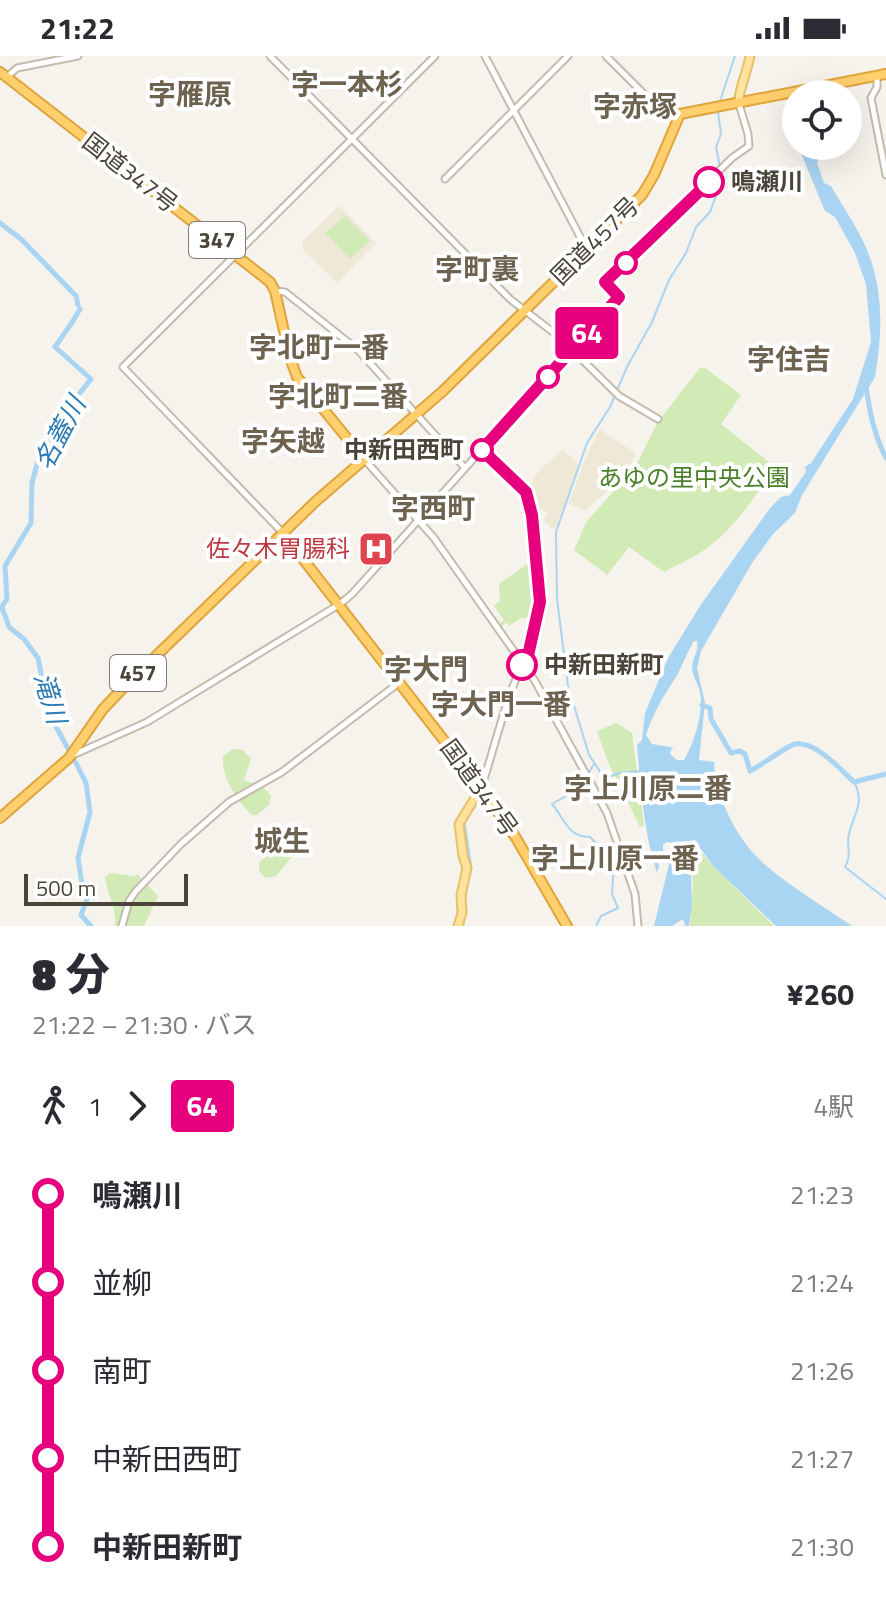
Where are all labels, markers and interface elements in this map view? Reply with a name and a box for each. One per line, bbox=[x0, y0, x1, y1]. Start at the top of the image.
text: 21:22 bbox=[40, 5, 115, 51]
district label: 字一本杉 bbox=[291, 62, 403, 105]
district label: 字雁原 bbox=[148, 72, 232, 115]
map controls bbox=[782, 80, 862, 160]
button: locate bbox=[782, 80, 862, 160]
district label: 字赤塚 bbox=[593, 84, 677, 127]
street label: 国道347号 bbox=[75, 123, 186, 221]
place label: 鳴瀬川 bbox=[731, 163, 803, 199]
marker: 鳴瀬川 bbox=[694, 167, 724, 197]
street label: 国道457号 bbox=[542, 188, 647, 293]
road number: 347 bbox=[189, 222, 245, 258]
district label: 字町裏 bbox=[435, 247, 519, 290]
unlabelled marker bbox=[615, 252, 637, 274]
line badge: 64 bbox=[551, 307, 623, 359]
text: 64 bbox=[571, 311, 603, 354]
district label: 字北町一番 bbox=[249, 325, 389, 368]
district label: 字住吉 bbox=[747, 337, 831, 380]
unlabelled marker bbox=[537, 366, 559, 388]
district label: 字北町二番 bbox=[268, 374, 408, 417]
water label: 名蓋川 bbox=[24, 387, 96, 476]
district label: 字矢越 bbox=[241, 419, 325, 462]
place label: 中新田西町 bbox=[344, 431, 464, 467]
marker: 中新田西町 bbox=[471, 439, 493, 461]
park label: あゆの里中央公園 bbox=[598, 459, 790, 495]
district label: 字西町 bbox=[391, 486, 475, 529]
place label: 佐々木胃腸科 bbox=[206, 530, 350, 566]
hospital icon: 佐々木胃腸科 bbox=[357, 530, 395, 568]
place label: 中新田新町 bbox=[544, 646, 664, 682]
district label: 字大門 bbox=[384, 647, 468, 690]
marker: 中新田新町 bbox=[507, 650, 537, 680]
road number: 457 bbox=[110, 655, 166, 691]
water label: 滝川 bbox=[24, 667, 78, 731]
district label: 字大門一番 bbox=[431, 682, 571, 725]
street label: 国道347号 bbox=[432, 731, 527, 843]
district label: 字上川原二番 bbox=[564, 766, 732, 809]
district label: 城生 bbox=[254, 819, 310, 862]
district label: 字上川原一番 bbox=[531, 836, 699, 879]
scale bar bbox=[24, 870, 188, 906]
text: 500 m bbox=[36, 871, 96, 905]
text: 8 分 bbox=[32, 940, 110, 1007]
text: ¥260 bbox=[787, 971, 854, 1017]
text: 21:22 – 21:30 · バス bbox=[32, 1005, 257, 1044]
icon: walk bbox=[32, 1084, 76, 1128]
icon: forward bbox=[115, 1084, 159, 1128]
text: 64 bbox=[187, 1084, 218, 1127]
text: 1 bbox=[88, 1087, 103, 1126]
text: 4駅 bbox=[813, 1087, 854, 1126]
text: 鳴瀬川 bbox=[92, 1172, 182, 1218]
text: 21:23 bbox=[790, 1175, 854, 1214]
text: 並柳 bbox=[92, 1260, 152, 1306]
text: 21:24 bbox=[790, 1263, 854, 1302]
text: 南町 bbox=[92, 1348, 152, 1394]
text: 21:26 bbox=[790, 1351, 854, 1390]
text: 中新田西町 bbox=[92, 1436, 242, 1482]
text: 21:27 bbox=[790, 1439, 854, 1478]
text: 中新田新町 bbox=[92, 1524, 242, 1570]
text: 21:30 bbox=[790, 1527, 854, 1566]

